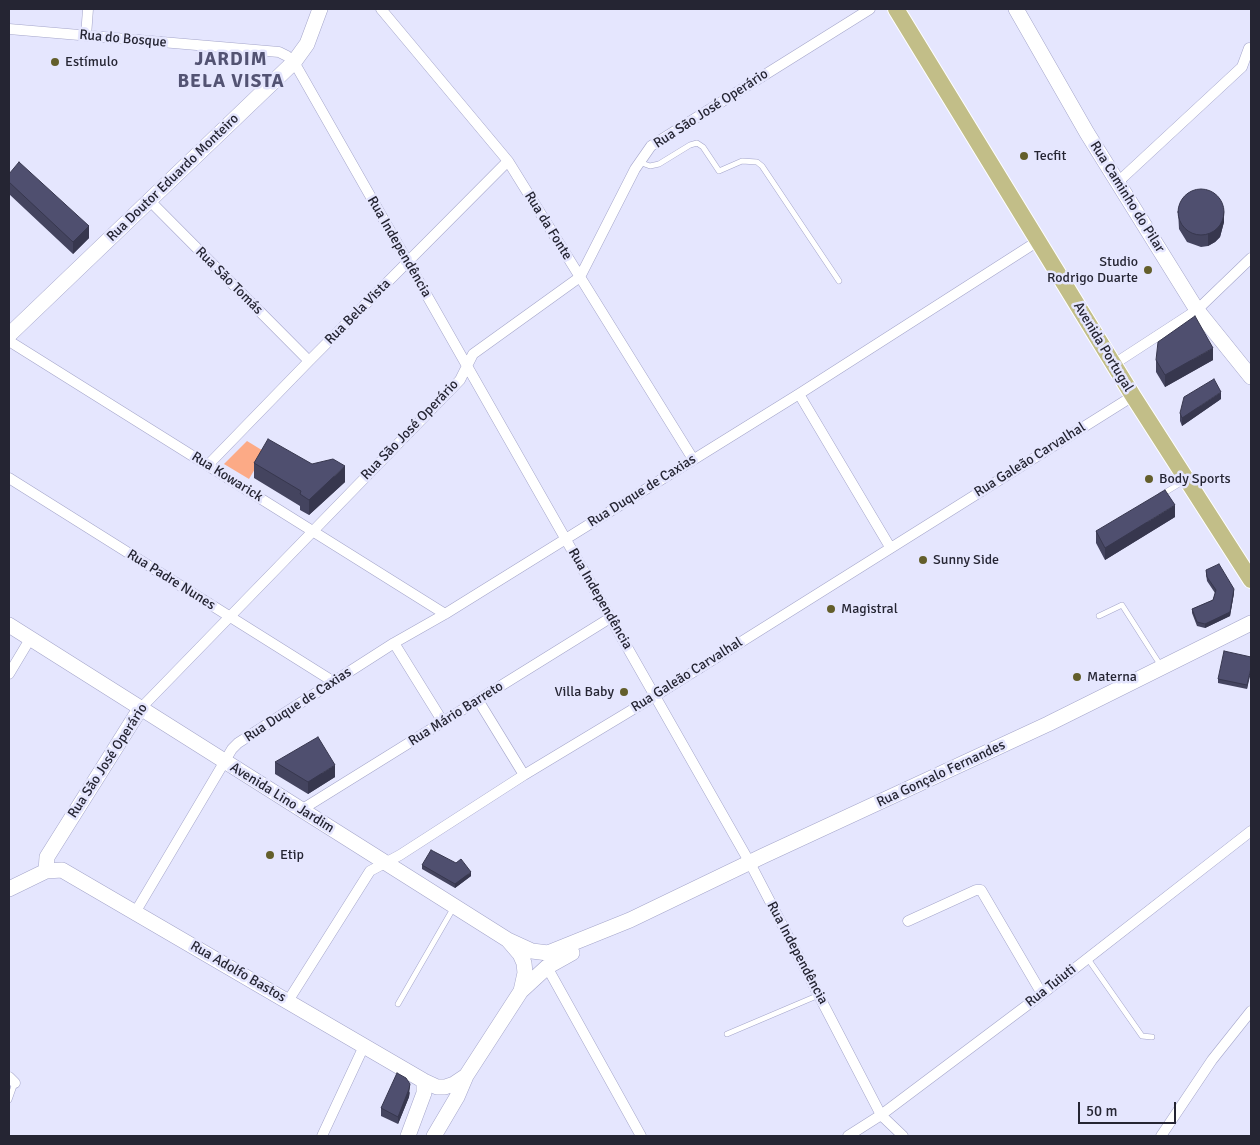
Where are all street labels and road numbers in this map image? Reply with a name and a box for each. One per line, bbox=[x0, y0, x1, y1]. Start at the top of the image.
street label: Rua do Bosque bbox=[79, 27, 167, 51]
street label: Rua São José Operário bbox=[651, 66, 771, 152]
street label: Rua Doutor Eduardo Monteiro bbox=[104, 111, 242, 245]
street label: Rua Caminho do Pilar bbox=[1086, 138, 1168, 256]
street label: Rua da Fonte bbox=[520, 189, 576, 263]
street label: Rua Independência bbox=[363, 193, 435, 301]
street label: Rua São Tomás bbox=[192, 244, 266, 318]
street label: Rua Bela Vista bbox=[322, 276, 394, 348]
street label: Avenida Portugal bbox=[1070, 299, 1136, 395]
street label: Rua São José Operário bbox=[358, 376, 462, 484]
street label: Rua Galeão Carvalhal bbox=[971, 419, 1089, 501]
street label: Rua Kowarick bbox=[188, 448, 266, 506]
street label: Rua Duque de Caxias bbox=[585, 451, 699, 531]
street label: Rua Independência bbox=[564, 545, 636, 653]
street label: Rua Padre Nunes bbox=[124, 546, 218, 614]
street label: Rua Galeão Carvalhal bbox=[628, 634, 746, 716]
street label: Rua Duque de Caxias bbox=[241, 664, 355, 746]
street label: Rua Mário Barreto bbox=[406, 678, 506, 750]
street label: Rua São José Operário bbox=[65, 701, 151, 821]
street label: Rua Gonçalo Fernandes bbox=[874, 737, 1008, 811]
street label: Avenida Lino Jardim bbox=[227, 759, 337, 837]
street label: Rua Independência bbox=[763, 899, 831, 1007]
street label: Rua Adolfo Bastos bbox=[187, 938, 289, 1006]
street label: Rua Tuiuti bbox=[1022, 961, 1080, 1011]

